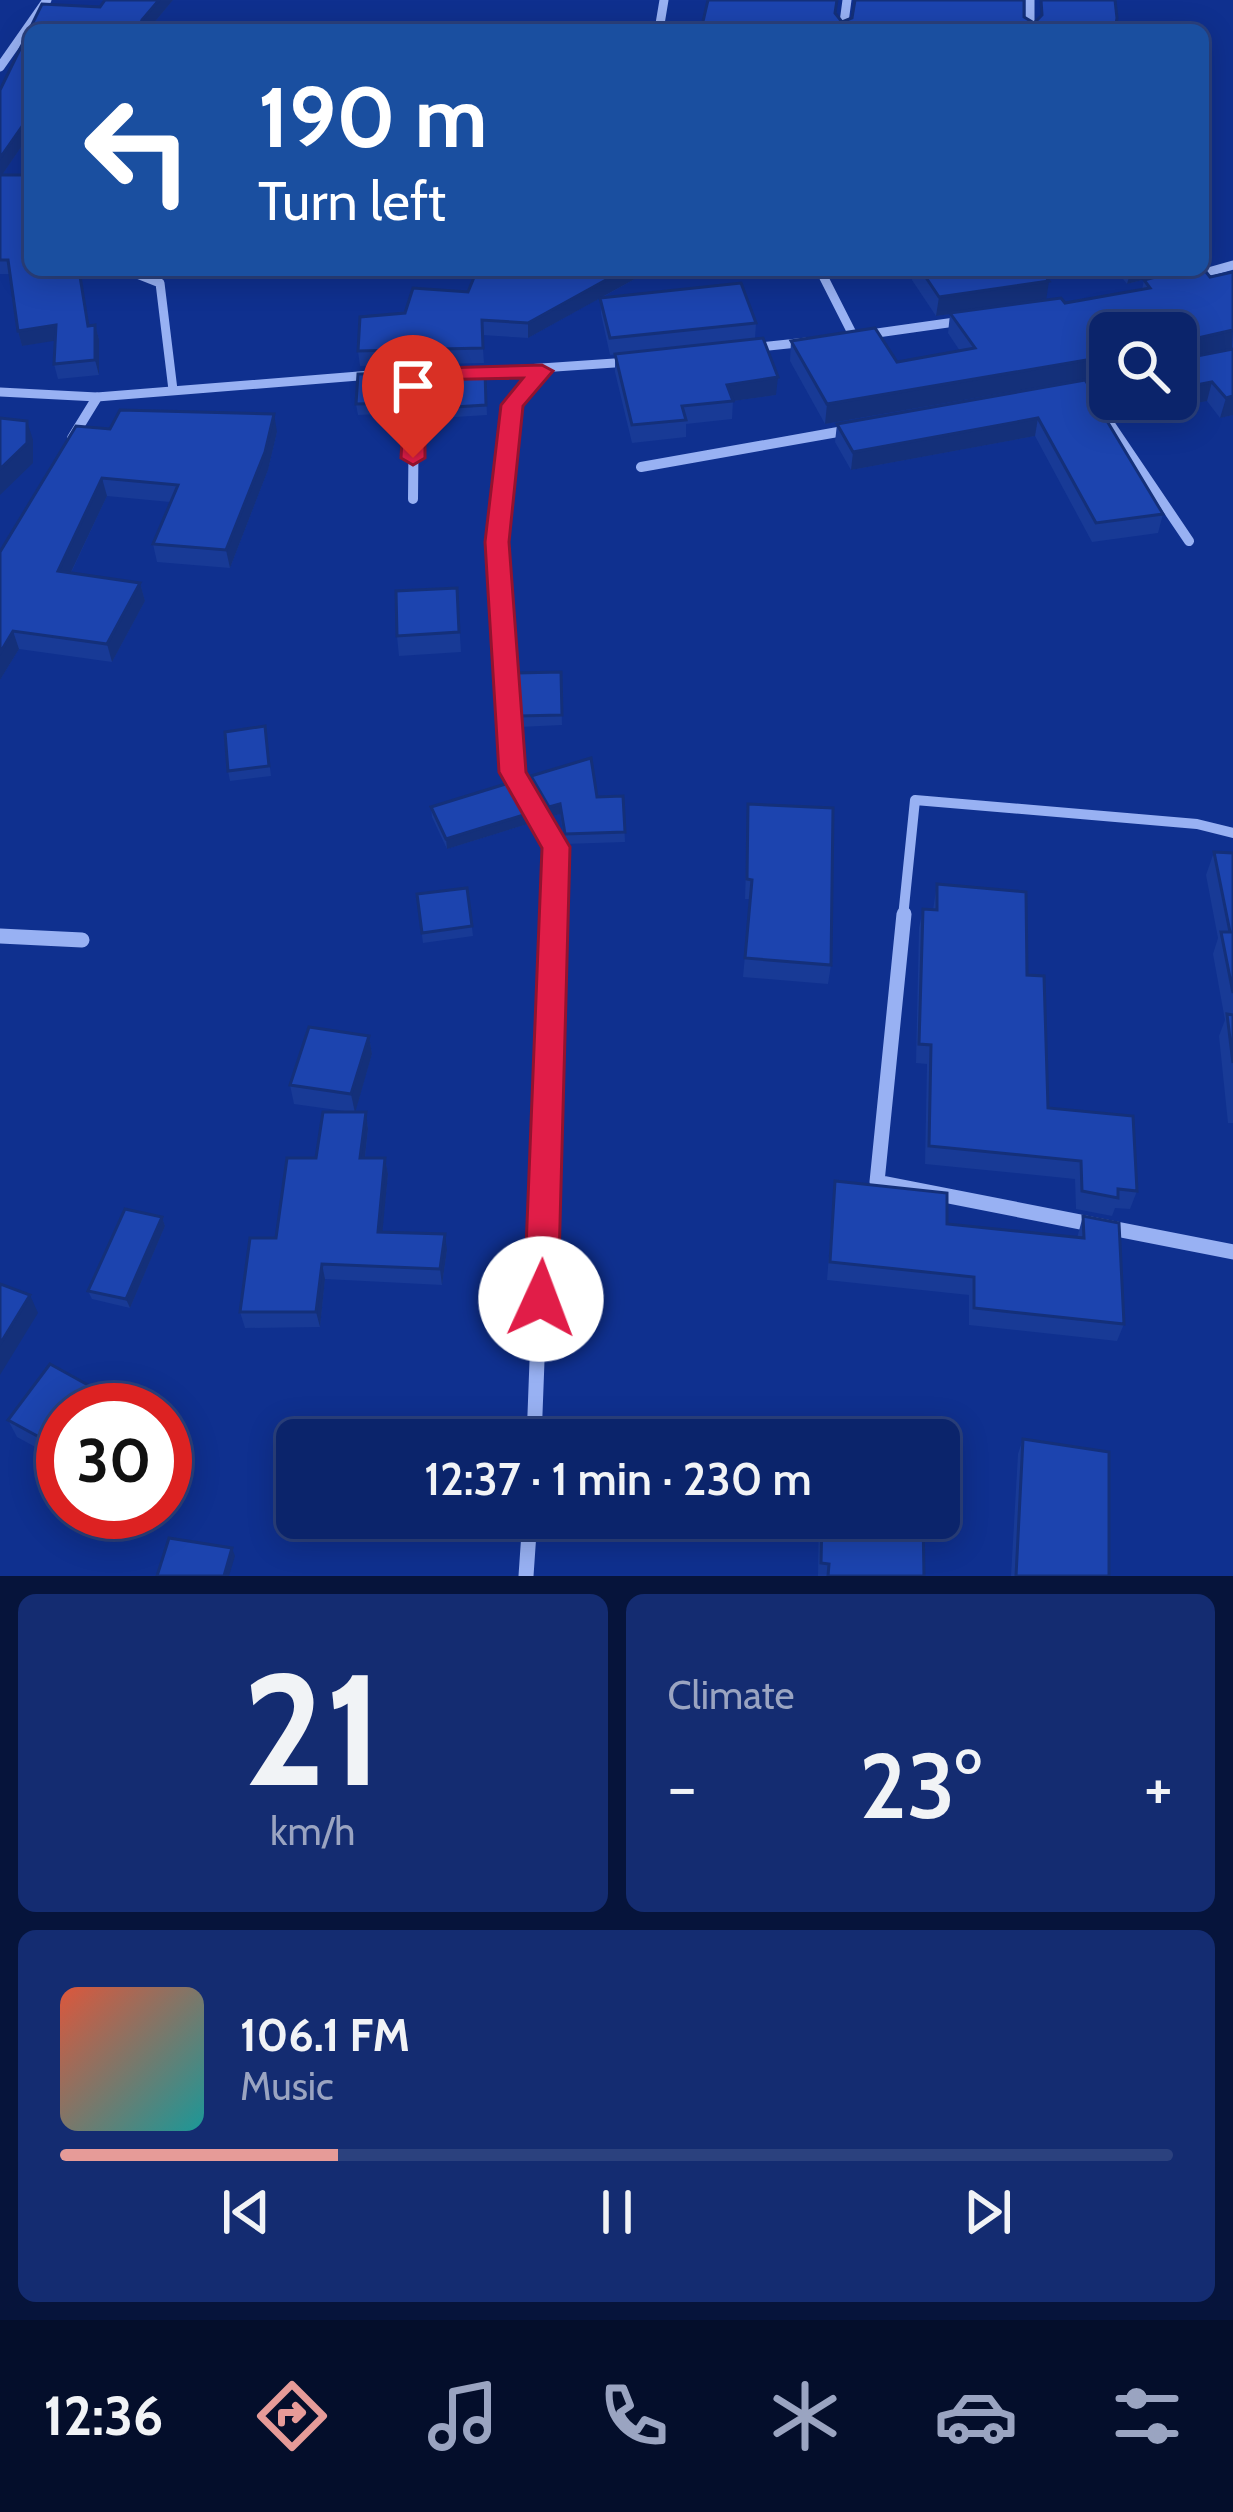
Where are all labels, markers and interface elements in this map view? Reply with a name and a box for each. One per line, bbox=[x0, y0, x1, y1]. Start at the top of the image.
text: 190 m bbox=[258, 66, 487, 168]
icon: left bbox=[60, 72, 216, 228]
text: Turn left bbox=[258, 168, 446, 234]
map controls bbox=[1089, 312, 1197, 420]
button: search bbox=[1089, 312, 1197, 420]
pin bbox=[362, 335, 464, 458]
icon: arrive bbox=[380, 353, 446, 419]
position arrow bbox=[478, 1236, 604, 1362]
speed limit sign: 30 bbox=[36, 1383, 192, 1539]
text: 12:37 · 1 min · 230 m bbox=[424, 1452, 812, 1506]
text: 21 bbox=[243, 1634, 383, 1824]
text: Climate bbox=[668, 1671, 794, 1719]
text: 23° bbox=[859, 1731, 981, 1841]
text: − bbox=[668, 1746, 697, 1827]
text: + bbox=[1144, 1746, 1173, 1827]
text: km/h bbox=[270, 1807, 355, 1855]
text: 106.1 FM bbox=[240, 2008, 410, 2062]
text: Music bbox=[240, 2062, 334, 2110]
icon: previous bbox=[213, 2179, 279, 2245]
icon: pause bbox=[584, 2179, 650, 2245]
icon: next bbox=[955, 2179, 1021, 2245]
icon: directions bbox=[250, 2374, 334, 2458]
icon: music bbox=[421, 2374, 505, 2458]
icon: phone bbox=[592, 2374, 676, 2458]
icon: climate bbox=[763, 2374, 847, 2458]
icon: car bbox=[934, 2374, 1018, 2458]
icon: filters bbox=[1105, 2374, 1189, 2458]
text: 12:36 bbox=[44, 2383, 163, 2449]

